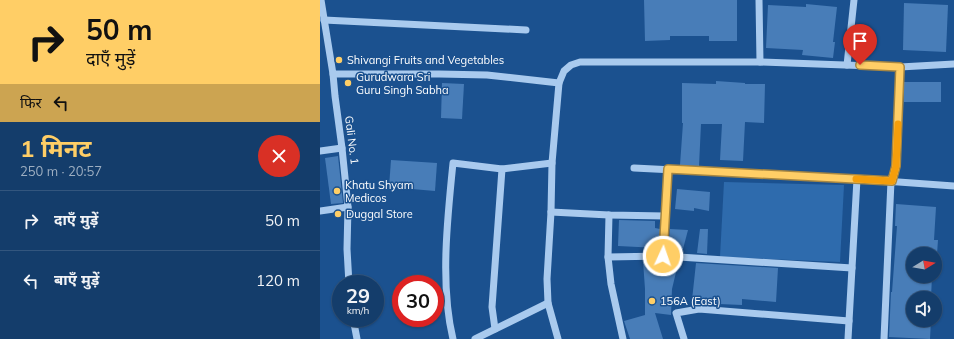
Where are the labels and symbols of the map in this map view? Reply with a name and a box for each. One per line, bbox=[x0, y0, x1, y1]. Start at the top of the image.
pin bbox=[843, 24, 877, 65]
place label: Shivangi Fruits and Vegetables bbox=[347, 53, 504, 67]
marker: Shivangi Fruits and Vegetables bbox=[334, 55, 344, 65]
place label: Gurudwara Sri Guru Singh Sabha bbox=[356, 70, 449, 97]
marker: Gurudwara Sri Guru Singh Sabha bbox=[343, 78, 353, 88]
street label: Gali No. 1 bbox=[342, 115, 362, 165]
place label: Khatu Shyam Medicos bbox=[345, 178, 413, 205]
marker: Khatu Shyam Medicos bbox=[332, 186, 342, 196]
place label: Duggal Store bbox=[346, 207, 413, 221]
marker: Duggal Store bbox=[333, 209, 343, 219]
position arrow bbox=[642, 235, 684, 277]
north arrow bbox=[906, 247, 942, 283]
speed limit sign: 30 bbox=[392, 275, 444, 327]
place label: 156A (East) bbox=[660, 294, 721, 308]
marker: 156A (East) bbox=[647, 296, 657, 306]

